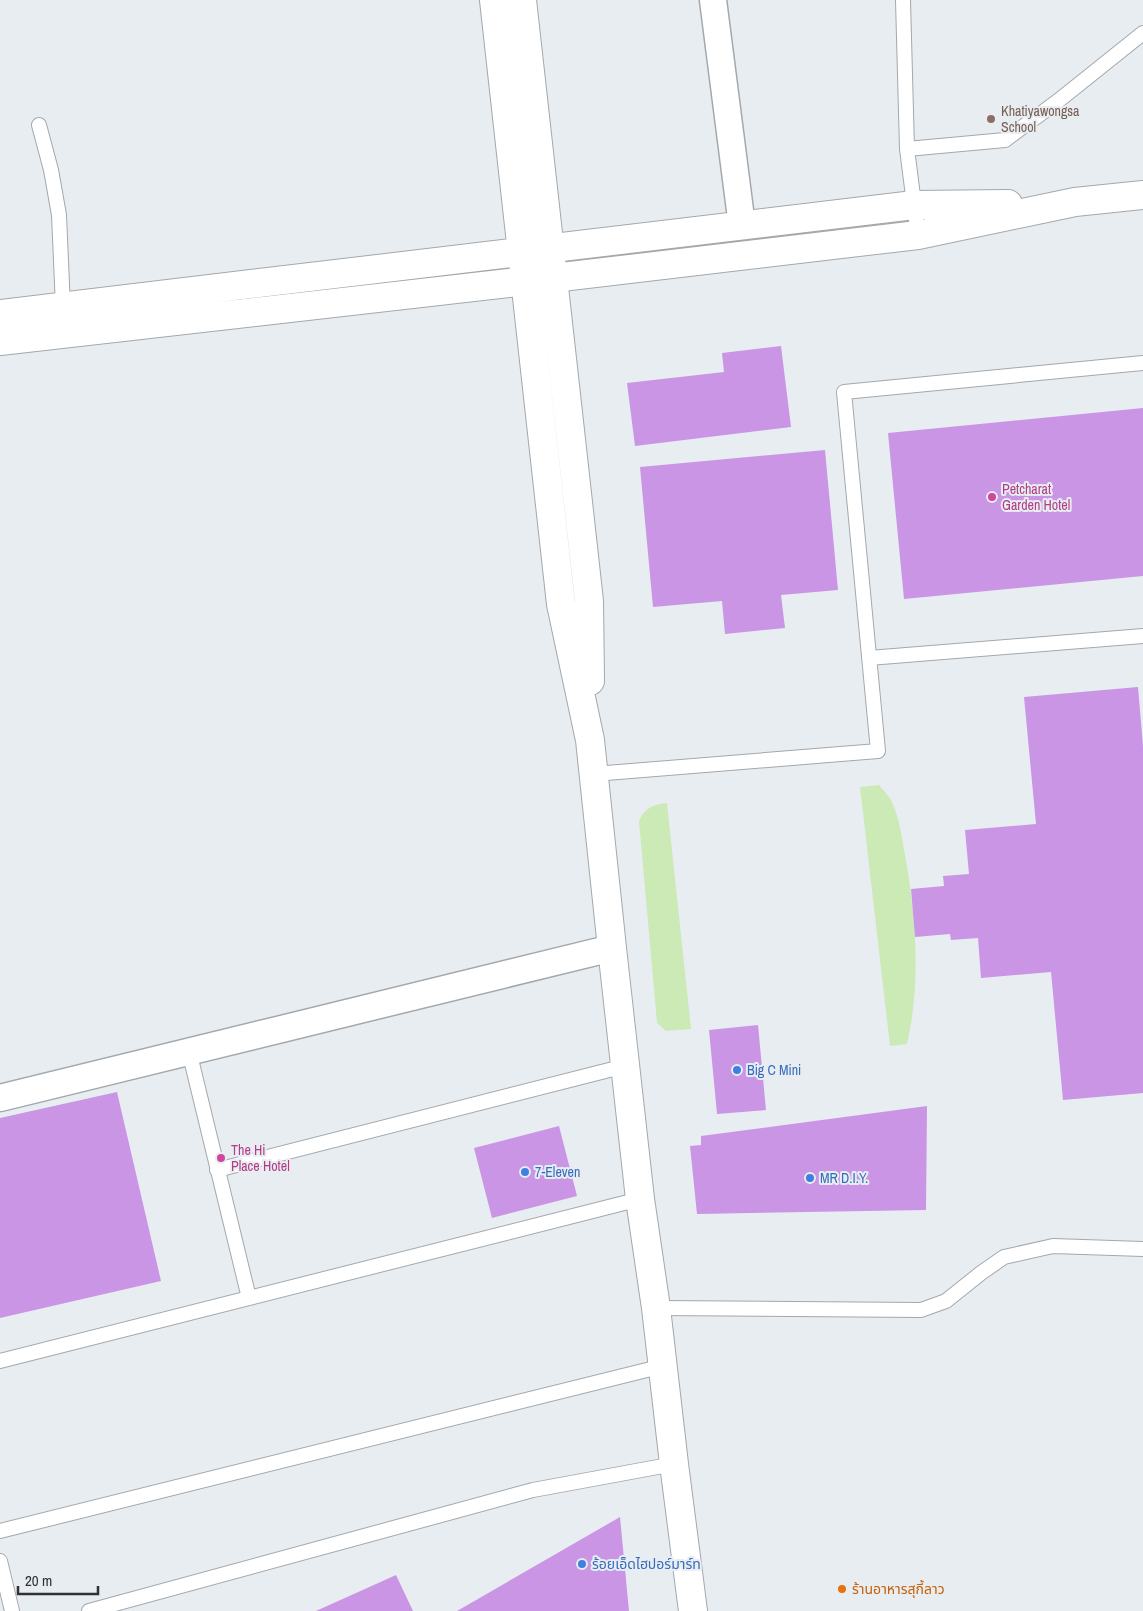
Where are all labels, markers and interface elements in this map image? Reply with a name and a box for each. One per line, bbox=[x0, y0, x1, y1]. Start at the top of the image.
place label: Khatiyawongsa School bbox=[1001, 102, 1080, 136]
marker: Khatiyawongsa School bbox=[985, 113, 997, 125]
place label: Petcharat Garden Hotel bbox=[1002, 480, 1070, 514]
marker: Petcharat Garden Hotel bbox=[986, 491, 998, 503]
place label: Big C Mini bbox=[747, 1061, 801, 1079]
marker: Big C Mini bbox=[731, 1064, 743, 1076]
place label: The Hi Place Hotel bbox=[231, 1141, 290, 1175]
marker: The Hi Place Hotel bbox=[215, 1152, 227, 1164]
place label: 7-Eleven bbox=[535, 1163, 580, 1181]
marker: 7-Eleven bbox=[519, 1166, 531, 1178]
place label: MR D.I.Y. bbox=[820, 1169, 868, 1187]
marker: MR D.I.Y. bbox=[804, 1172, 816, 1184]
place label: ร้อยเอ็ดไฮปอร์มาร์ท bbox=[592, 1555, 701, 1573]
marker: ร้อยเอ็ดไฮปอร์มาร์ท bbox=[576, 1558, 588, 1570]
scale bar bbox=[18, 1564, 98, 1596]
text: 20 m bbox=[25, 1570, 52, 1591]
place label: ร้านอาหารสุกี้ลาว bbox=[852, 1579, 945, 1598]
marker: ร้านอาหารสุกี้ลาว bbox=[836, 1583, 848, 1595]

